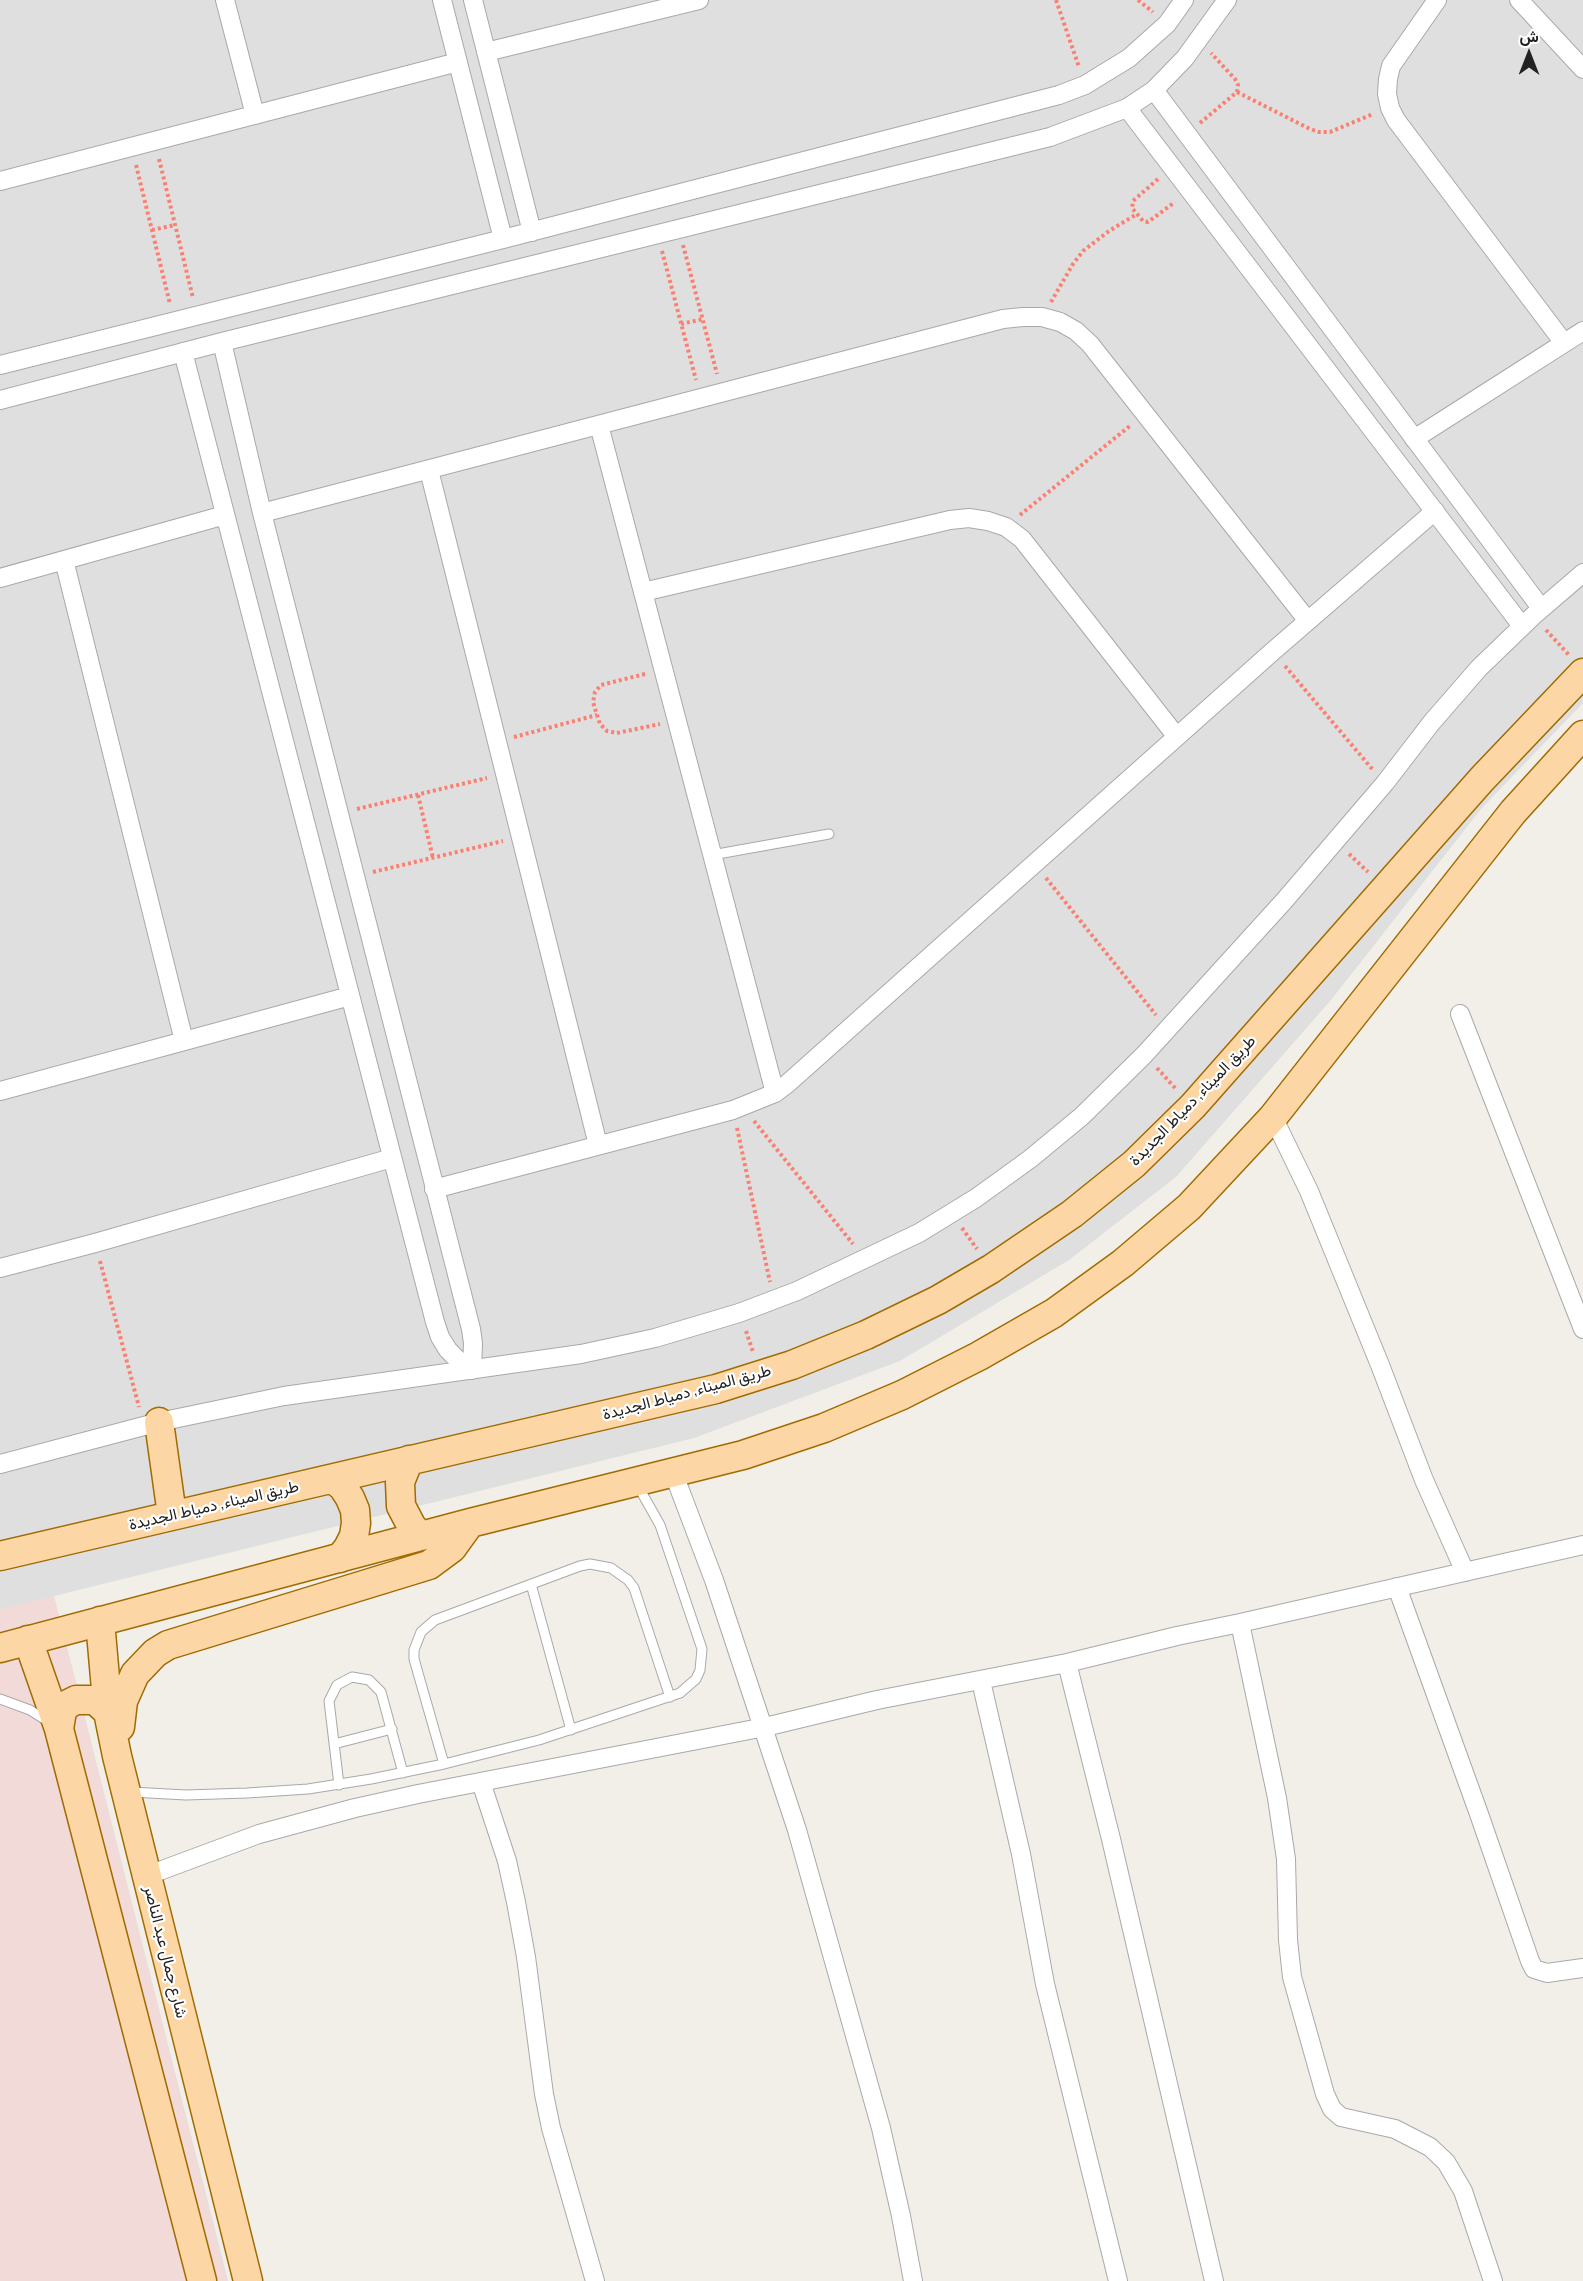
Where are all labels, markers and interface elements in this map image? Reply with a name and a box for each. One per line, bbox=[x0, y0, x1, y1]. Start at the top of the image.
north arrow bbox=[1499, 24, 1559, 84]
text: ش bbox=[1519, 25, 1539, 47]
street label: طريق الميناء, دمياط الجديدة bbox=[1126, 1032, 1260, 1170]
street label: طريق الميناء, دمياط الجديدة bbox=[601, 1361, 773, 1425]
street label: طريق الميناء, دمياط الجديدة bbox=[127, 1477, 301, 1535]
street label: شارع جمال عبد الناصر bbox=[139, 1884, 191, 2020]

